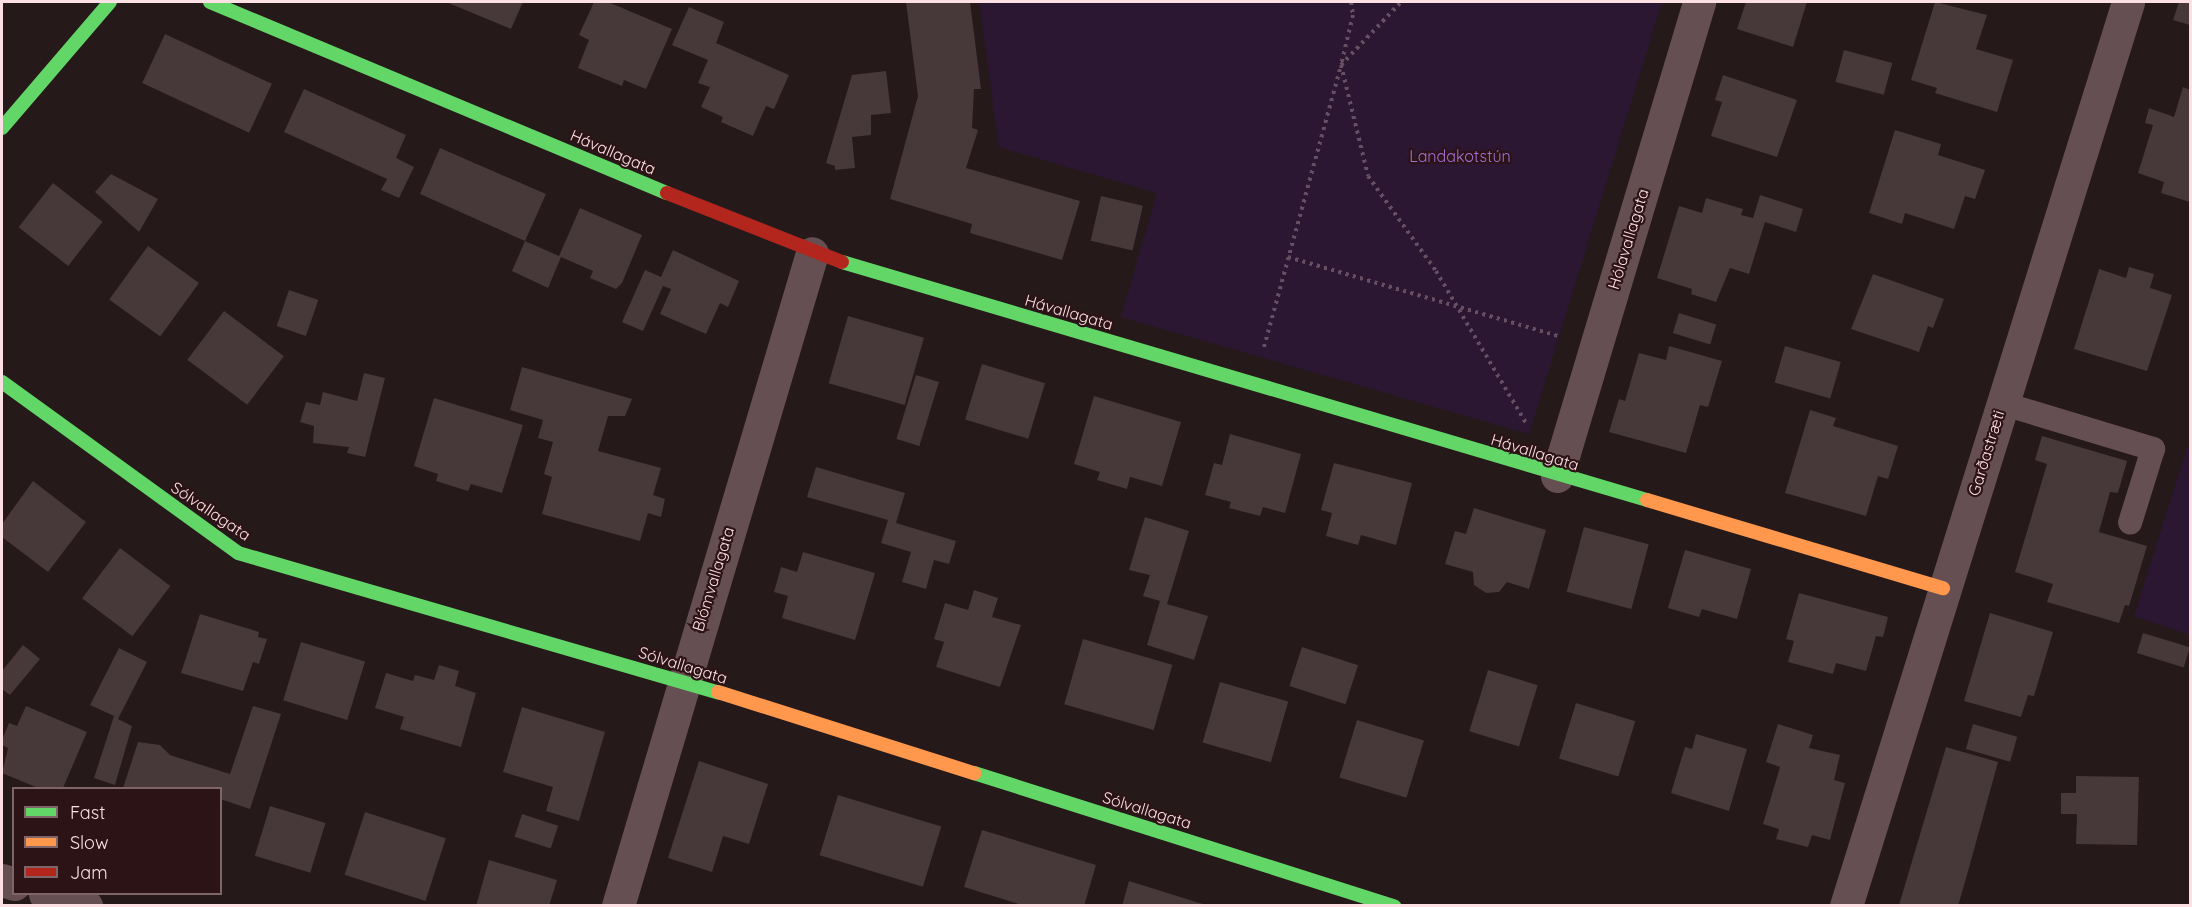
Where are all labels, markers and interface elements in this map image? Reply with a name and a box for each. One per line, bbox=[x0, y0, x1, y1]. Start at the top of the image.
street label: Hávallagata bbox=[567, 125, 659, 179]
park label: Landakotstún bbox=[1409, 146, 1511, 166]
street label: Hólavallagata bbox=[1604, 186, 1652, 292]
street label: Hávallagata bbox=[1023, 290, 1115, 334]
street label: Garðastræti bbox=[1964, 408, 2008, 498]
street label: Hávallagata bbox=[1489, 430, 1581, 474]
street label: Sólvallagata bbox=[168, 477, 254, 545]
street label: Blómvallagata bbox=[688, 524, 738, 634]
street label: Sólvallagata bbox=[636, 642, 730, 688]
legend bbox=[12, 787, 222, 895]
street label: Sólvallagata bbox=[1100, 787, 1194, 833]
text: Fast bbox=[70, 801, 105, 824]
text: Slow bbox=[70, 831, 108, 854]
text: Jam bbox=[70, 861, 108, 884]

